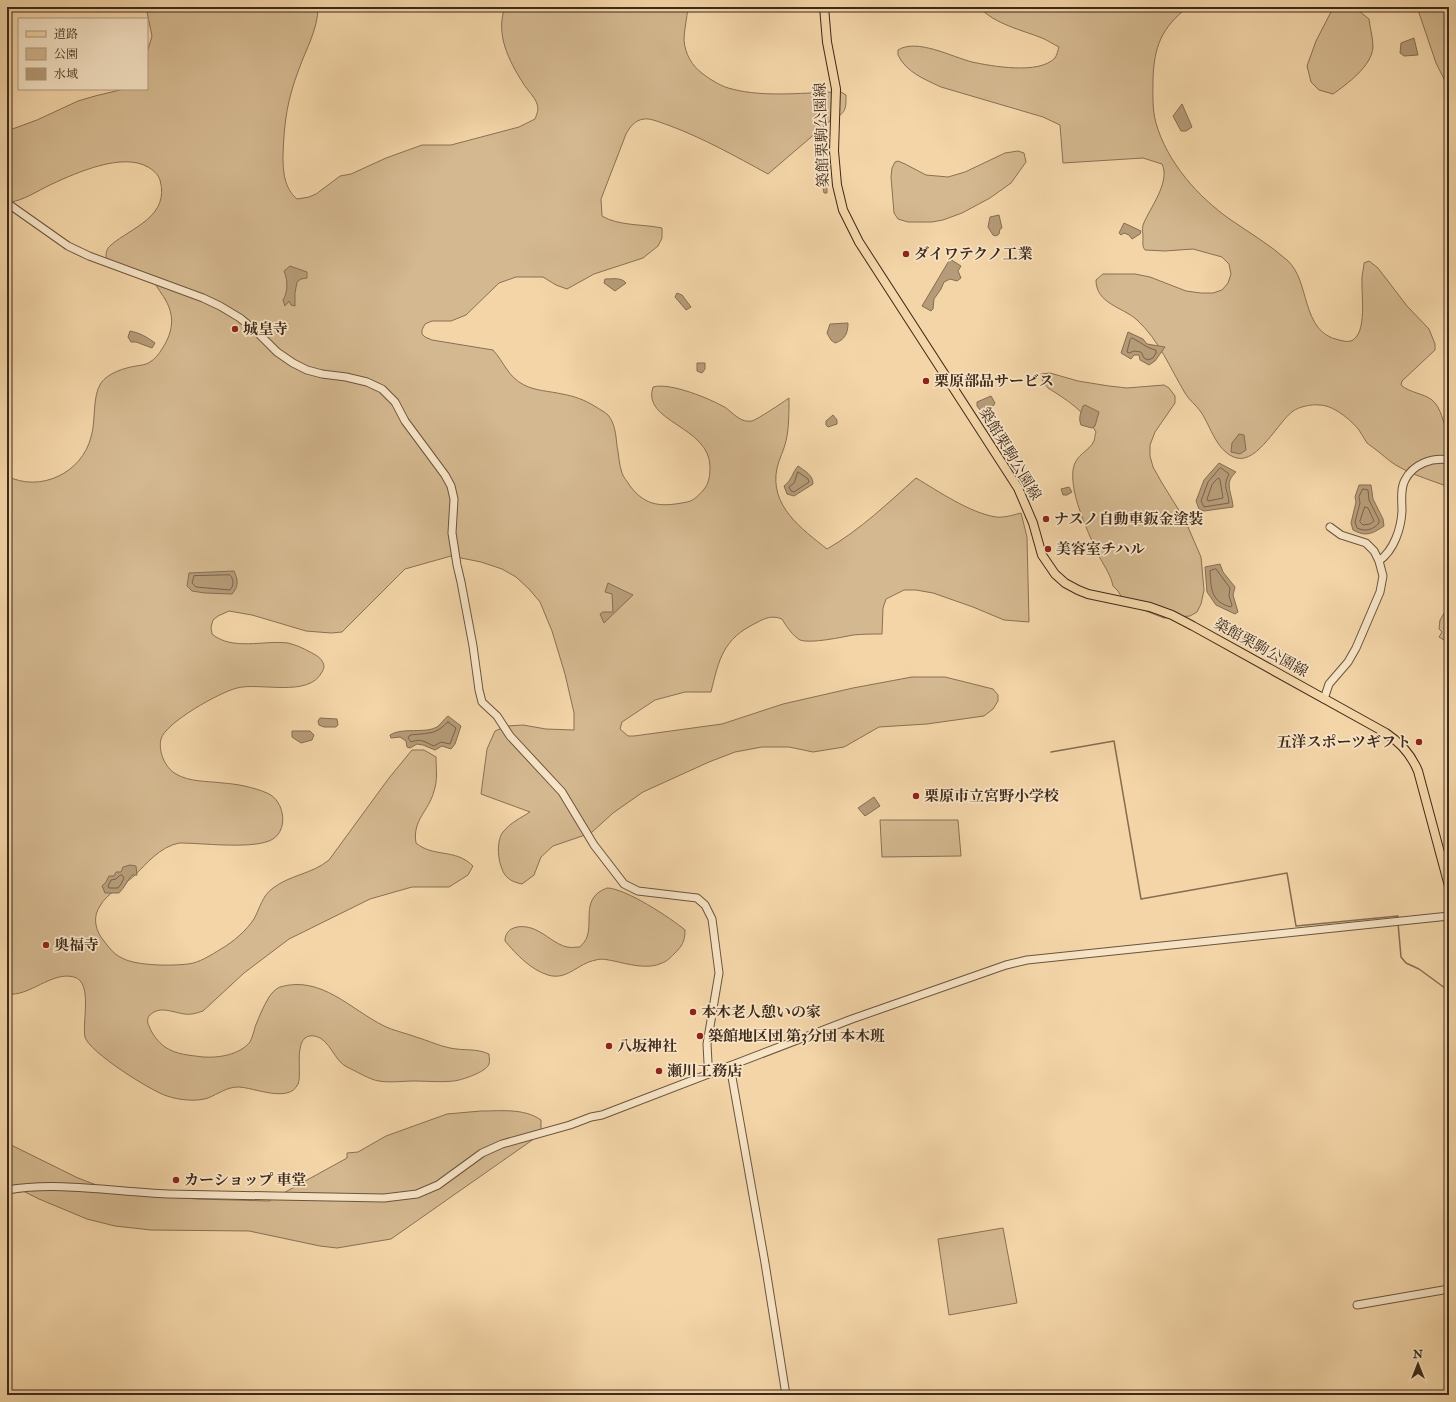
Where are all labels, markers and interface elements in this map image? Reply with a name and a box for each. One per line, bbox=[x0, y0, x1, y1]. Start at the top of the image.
legend bbox=[18, 18, 148, 90]
text: 道路 bbox=[54, 27, 78, 42]
text: 公園 bbox=[54, 47, 78, 62]
text: 水域 bbox=[54, 67, 78, 82]
street label: 築館栗駒公園線 bbox=[811, 82, 833, 188]
place label: ダイワテクノ工業 bbox=[914, 245, 1033, 264]
marker: ダイワテクノ工業 bbox=[901, 249, 911, 259]
place label: 城皇寺 bbox=[243, 320, 288, 339]
marker: 城皇寺 bbox=[230, 324, 240, 334]
place label: 栗原部品サービス bbox=[934, 372, 1054, 391]
marker: 栗原部品サービス bbox=[921, 376, 931, 386]
street label: 築館栗駒公園線 bbox=[975, 404, 1045, 504]
place label: ナスノ自動車鈑金塗装 bbox=[1054, 510, 1203, 529]
marker: ナスノ自動車鈑金塗装 bbox=[1041, 514, 1051, 524]
place label: 美容室チハル bbox=[1056, 540, 1145, 559]
marker: 美容室チハル bbox=[1043, 544, 1053, 554]
street label: 築館栗駒公園線 bbox=[1210, 614, 1312, 682]
place label: 五洋スポーツギフト bbox=[1277, 733, 1411, 752]
marker: 五洋スポーツギフト bbox=[1414, 737, 1424, 747]
place label: 栗原市立宮野小学校 bbox=[924, 787, 1059, 806]
marker: 栗原市立宮野小学校 bbox=[911, 791, 921, 801]
place label: 奥福寺 bbox=[54, 936, 99, 955]
marker: 奥福寺 bbox=[41, 940, 51, 950]
place label: 本木老人憩いの家 bbox=[701, 1003, 821, 1022]
marker: 本木老人憩いの家 bbox=[688, 1007, 698, 1017]
place label: 築館地区団 第3分団 本木班 bbox=[708, 1027, 885, 1046]
marker: 築館地区団 第3分団 本木班 bbox=[695, 1031, 705, 1041]
place label: 八坂神社 bbox=[617, 1037, 677, 1056]
marker: 八坂神社 bbox=[604, 1041, 614, 1051]
place label: 瀬川工務店 bbox=[667, 1062, 742, 1081]
marker: 瀬川工務店 bbox=[654, 1066, 664, 1076]
place label: カーショップ 車堂 bbox=[184, 1171, 307, 1190]
marker: カーショップ 車堂 bbox=[171, 1175, 181, 1185]
north arrow bbox=[1398, 1344, 1438, 1384]
text: N bbox=[1412, 1348, 1424, 1361]

